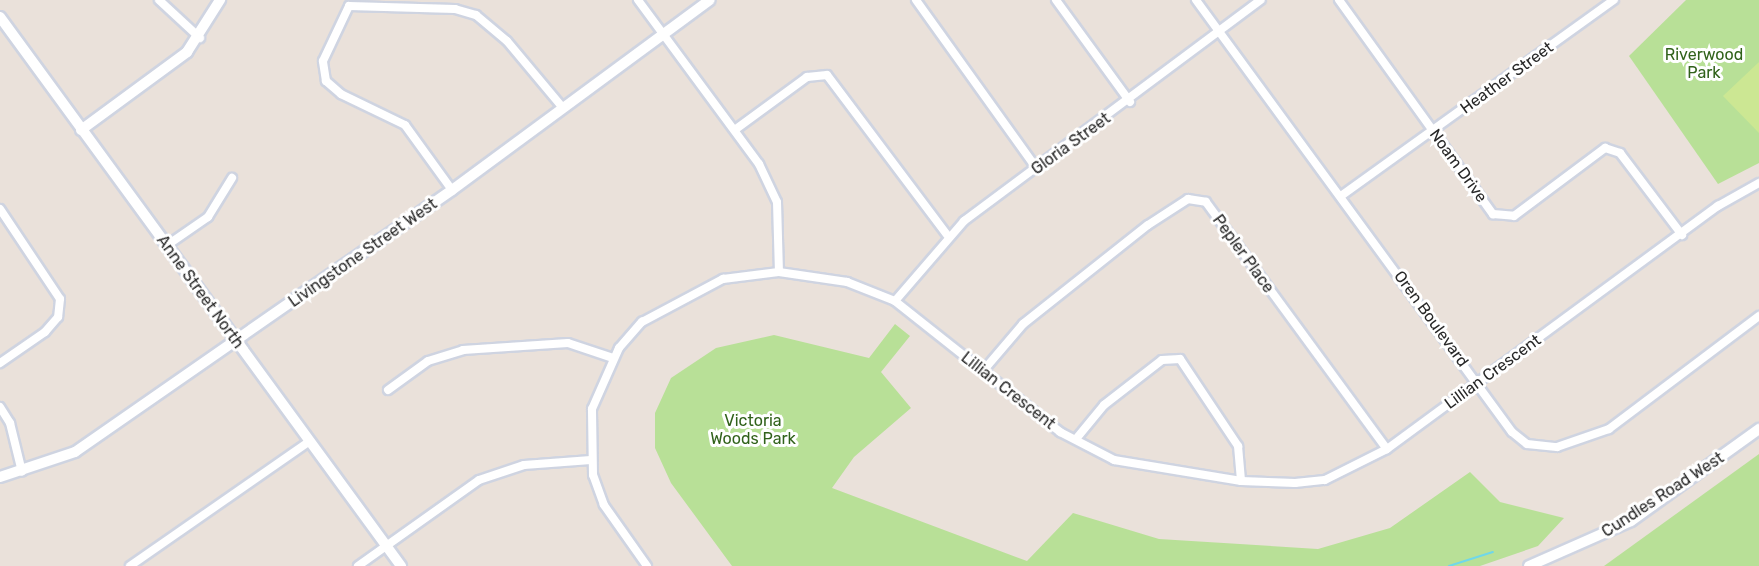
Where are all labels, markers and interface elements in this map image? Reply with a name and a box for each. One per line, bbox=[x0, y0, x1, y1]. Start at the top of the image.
street label: Heather Street bbox=[1457, 38, 1557, 118]
park label: Riverwood Park bbox=[1665, 45, 1743, 83]
street label: Gloria Street bbox=[1028, 109, 1114, 179]
street label: Noam Drive bbox=[1425, 126, 1491, 206]
street label: Livingstone Street West bbox=[285, 194, 441, 312]
street label: Pepler Place bbox=[1208, 211, 1278, 297]
street label: Anne Street North bbox=[152, 232, 248, 352]
street label: Oren Boulevard bbox=[1390, 267, 1472, 371]
street label: Lillian Crescent bbox=[1441, 331, 1545, 413]
street label: Lillian Crescent bbox=[957, 348, 1059, 434]
park label: Victoria Woods Park bbox=[710, 411, 796, 449]
street label: Cundles Road West bbox=[1598, 448, 1728, 542]

